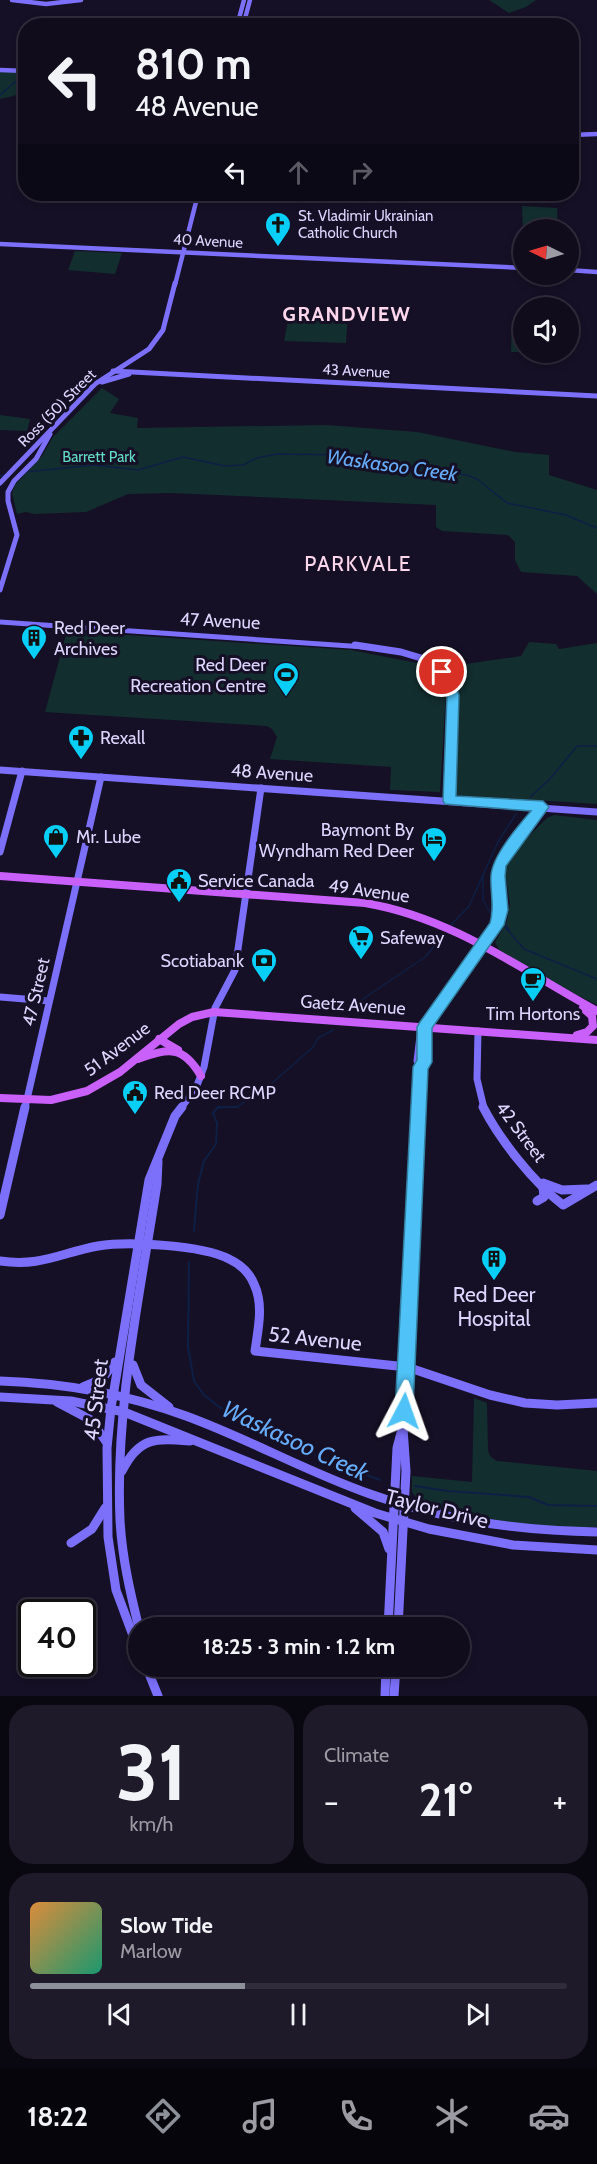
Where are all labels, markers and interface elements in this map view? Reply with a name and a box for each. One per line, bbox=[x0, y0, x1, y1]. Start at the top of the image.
text: 810 m bbox=[135, 38, 251, 90]
icon: left bbox=[36, 42, 114, 120]
text: 48 Avenue bbox=[135, 90, 259, 123]
icon: left bbox=[219, 156, 252, 189]
icon: ahead bbox=[282, 156, 315, 189]
icon: right bbox=[345, 156, 378, 189]
place label: St. Vladimir Ukrainian Catholic Church bbox=[298, 207, 434, 242]
church icon: St. Vladimir Ukrainian Catholic Church bbox=[263, 210, 293, 248]
north arrow bbox=[513, 219, 579, 285]
map controls bbox=[513, 219, 579, 363]
street label: 40 Avenue bbox=[173, 230, 244, 252]
button: sound bbox=[513, 297, 579, 363]
district label: GRANDVIEW bbox=[283, 302, 411, 326]
street label: 43 Avenue bbox=[322, 360, 391, 382]
street label: Ross (50) Street bbox=[14, 365, 100, 451]
water label: Waskasoo Creek bbox=[325, 444, 460, 486]
park label: Barrett Park bbox=[62, 448, 136, 466]
district label: PARKVALE bbox=[304, 551, 412, 576]
street label: 47 Avenue bbox=[179, 608, 261, 634]
place label: Red Deer Archives bbox=[54, 617, 125, 660]
building icon: Red Deer Archives bbox=[19, 623, 49, 661]
pin bbox=[416, 646, 467, 697]
place label: Red Deer Recreation Centre bbox=[130, 654, 266, 697]
icon: arrive bbox=[425, 655, 458, 688]
sports icon: Red Deer Recreation Centre bbox=[271, 660, 301, 698]
pharmacy icon: Rexall bbox=[66, 723, 96, 761]
place label: Rexall bbox=[100, 727, 146, 749]
street label: 48 Avenue bbox=[230, 759, 314, 787]
place label: Baymont By Wyndham Red Deer bbox=[259, 819, 414, 862]
shop icon: Mr. Lube bbox=[41, 822, 71, 860]
hotel icon: Baymont By Wyndham Red Deer bbox=[419, 825, 449, 863]
place label: Mr. Lube bbox=[76, 826, 141, 848]
public building icon: Service Canada bbox=[164, 866, 194, 904]
place label: Service Canada bbox=[198, 870, 315, 892]
street label: 49 Avenue bbox=[327, 874, 411, 908]
supermarket icon: Safeway bbox=[346, 923, 376, 961]
place label: Safeway bbox=[380, 927, 444, 949]
bank icon: Scotiabank bbox=[249, 946, 279, 984]
place label: Scotiabank bbox=[160, 950, 245, 972]
street label: 47 Street bbox=[17, 956, 55, 1028]
cafe icon: Tim Hortons bbox=[518, 965, 548, 1003]
street label: Gaetz Avenue bbox=[300, 990, 406, 1020]
place label: Tim Hortons bbox=[486, 1003, 580, 1025]
street label: 51 Avenue bbox=[80, 1017, 154, 1081]
public building icon: Red Deer RCMP bbox=[120, 1078, 150, 1116]
place label: Red Deer RCMP bbox=[154, 1082, 276, 1104]
street label: 42 Street bbox=[491, 1097, 551, 1167]
building icon: Red Deer Hospital bbox=[479, 1244, 509, 1282]
place label: Red Deer Hospital bbox=[453, 1282, 536, 1331]
street label: 52 Avenue bbox=[267, 1321, 363, 1356]
street label: 45 Street bbox=[78, 1358, 113, 1442]
position arrow bbox=[372, 1379, 436, 1443]
water label: Waskasoo Creek bbox=[217, 1394, 374, 1487]
street label: Taylor Drive bbox=[383, 1484, 491, 1533]
speed limit sign: 40 bbox=[18, 1599, 96, 1677]
text: 18:25 · 3 min · 1.2 km bbox=[203, 1633, 395, 1660]
text: 31 bbox=[116, 1725, 187, 1820]
text: Climate bbox=[324, 1743, 389, 1767]
text: 21° bbox=[419, 1773, 472, 1827]
text: − bbox=[324, 1781, 339, 1821]
text: + bbox=[552, 1781, 567, 1821]
text: km/h bbox=[130, 1812, 173, 1836]
text: Slow Tide bbox=[120, 1912, 213, 1939]
text: Marlow bbox=[120, 1939, 182, 1963]
icon: previous bbox=[103, 1998, 136, 2031]
icon: pause bbox=[282, 1998, 315, 2031]
icon: next bbox=[461, 1998, 494, 2031]
icon: directions bbox=[142, 2095, 184, 2137]
icon: music bbox=[239, 2095, 281, 2137]
icon: phone bbox=[335, 2095, 377, 2137]
icon: climate bbox=[431, 2095, 473, 2137]
icon: car bbox=[528, 2095, 570, 2137]
text: 18:22 bbox=[27, 2100, 88, 2133]

